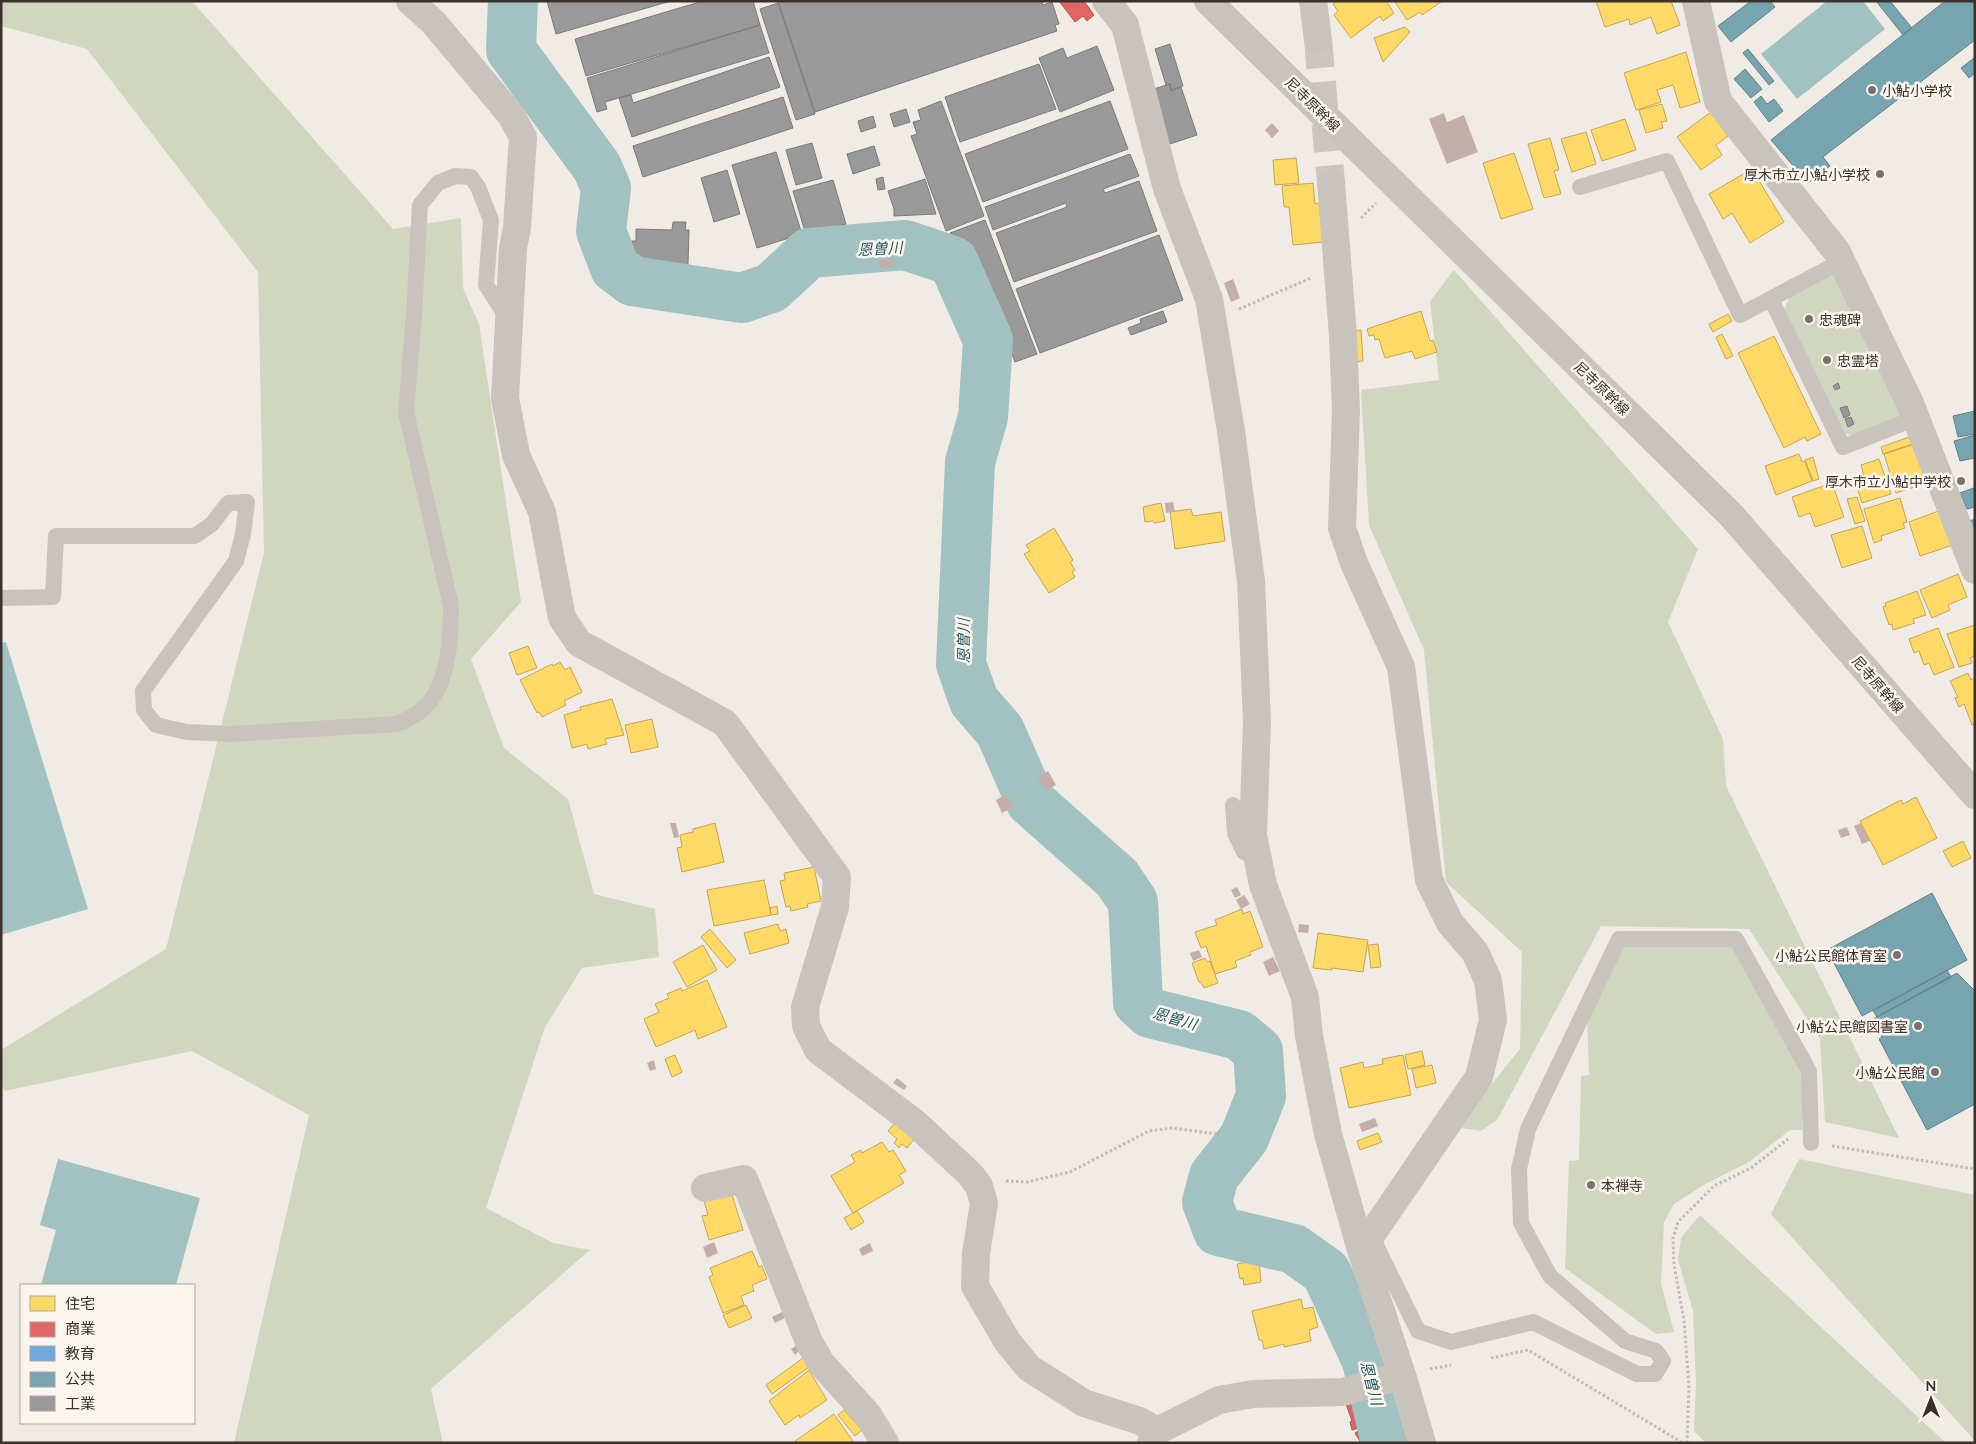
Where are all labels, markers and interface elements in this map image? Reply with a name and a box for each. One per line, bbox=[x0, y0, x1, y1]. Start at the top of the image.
street label: 尼寺原幹線 bbox=[1282, 73, 1344, 135]
place label: 小鮎小学校 bbox=[1882, 82, 1952, 99]
marker: 小鮎小学校 bbox=[1866, 84, 1878, 96]
place label: 厚木市立小鮎小学校 bbox=[1744, 166, 1870, 183]
marker: 厚木市立小鮎小学校 bbox=[1874, 168, 1886, 180]
water label: 恩曽川 bbox=[857, 238, 905, 258]
place label: 忠魂碑 bbox=[1819, 311, 1861, 328]
marker: 忠魂碑 bbox=[1803, 313, 1815, 325]
place label: 忠霊塔 bbox=[1837, 352, 1879, 369]
marker: 忠霊塔 bbox=[1821, 354, 1833, 366]
street label: 尼寺原幹線 bbox=[1571, 358, 1633, 418]
place label: 厚木市立小鮎中学校 bbox=[1825, 473, 1951, 490]
marker: 厚木市立小鮎中学校 bbox=[1955, 475, 1967, 487]
water label: 恩曽川 bbox=[954, 617, 972, 664]
street label: 尼寺原幹線 bbox=[1849, 652, 1907, 716]
place label: 小鮎公民館体育室 bbox=[1775, 947, 1887, 964]
marker: 小鮎公民館体育室 bbox=[1891, 949, 1903, 961]
water label: 恩曽川 bbox=[1151, 1003, 1201, 1033]
place label: 小鮎公民館図書室 bbox=[1796, 1018, 1908, 1035]
marker: 小鮎公民館図書室 bbox=[1912, 1020, 1924, 1032]
place label: 小鮎公民館 bbox=[1855, 1064, 1925, 1081]
marker: 小鮎公民館 bbox=[1929, 1066, 1941, 1078]
place label: 本禅寺 bbox=[1601, 1177, 1643, 1194]
marker: 本禅寺 bbox=[1585, 1179, 1597, 1191]
legend bbox=[20, 1284, 195, 1424]
text: 住宅 bbox=[65, 1294, 95, 1312]
text: 商業 bbox=[65, 1319, 95, 1337]
text: 教育 bbox=[65, 1344, 95, 1362]
water label: 恩曽川 bbox=[1357, 1359, 1387, 1409]
text: 公共 bbox=[65, 1369, 95, 1387]
north arrow bbox=[1906, 1374, 1956, 1424]
text: N bbox=[1926, 1377, 1936, 1394]
text: 工業 bbox=[65, 1394, 95, 1412]

